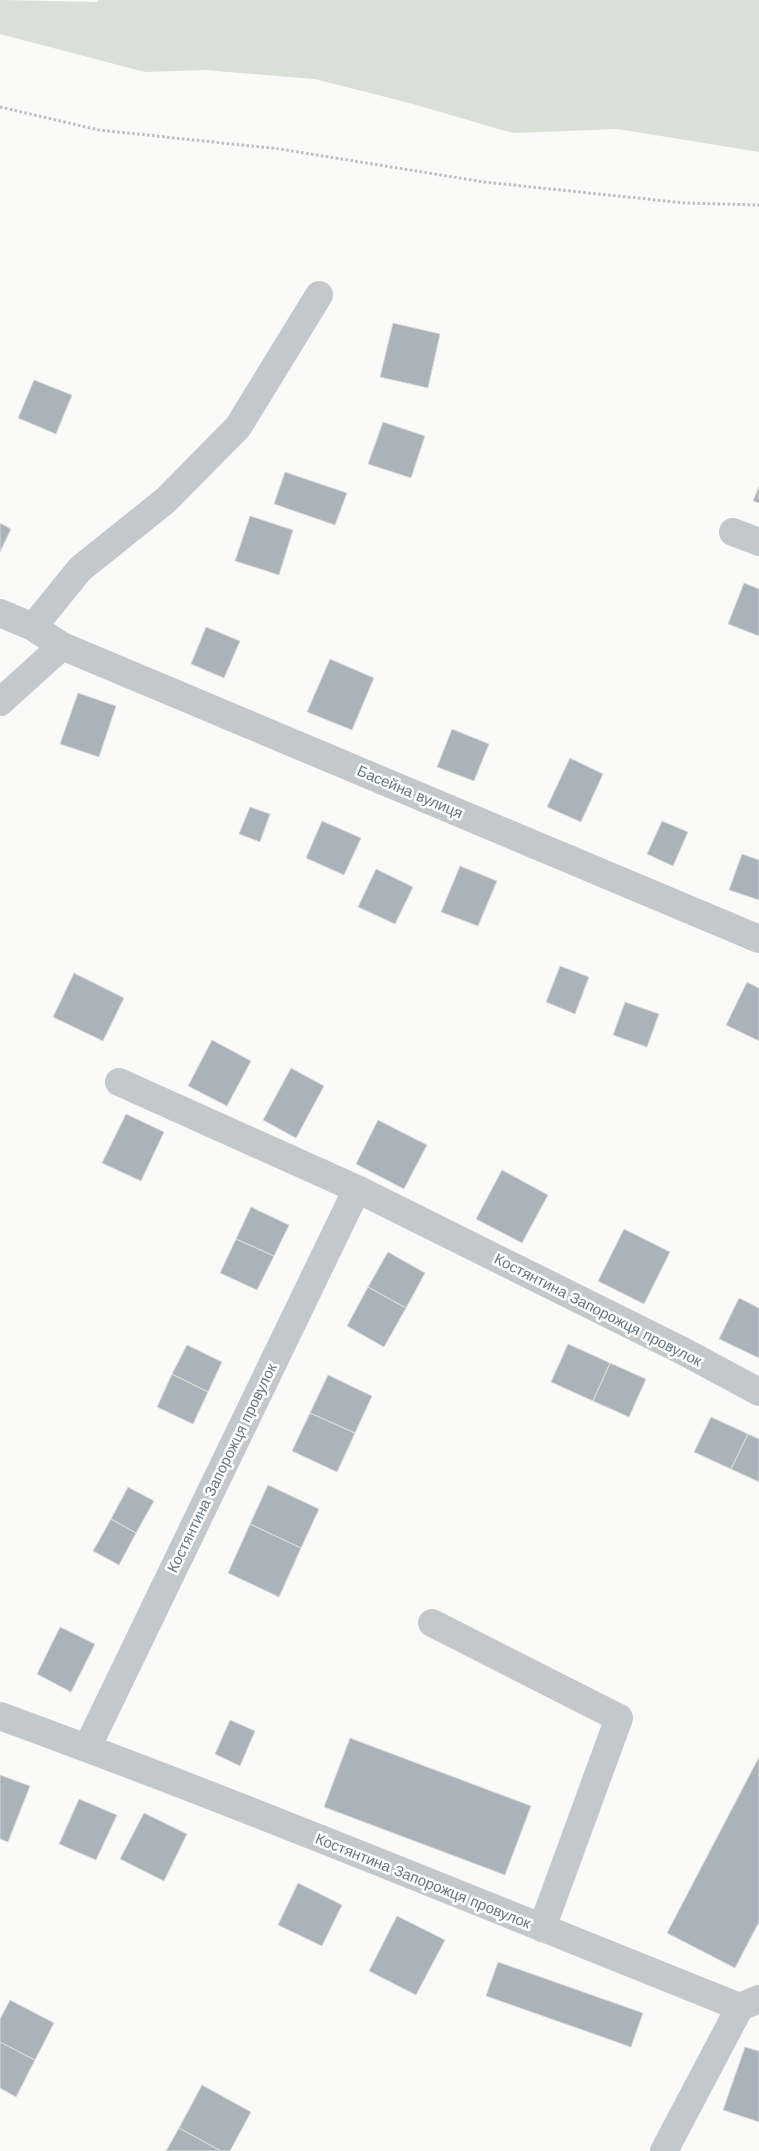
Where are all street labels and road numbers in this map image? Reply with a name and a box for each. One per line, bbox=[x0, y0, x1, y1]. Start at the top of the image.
street label: Басейна вулиця bbox=[355, 762, 465, 822]
street label: Костянтина Запорожця провулок bbox=[491, 1250, 705, 1371]
street label: Костянтина Запорожця провулок bbox=[163, 1360, 281, 1576]
street label: Костянтина Запорожця провулок bbox=[313, 1829, 534, 1933]

